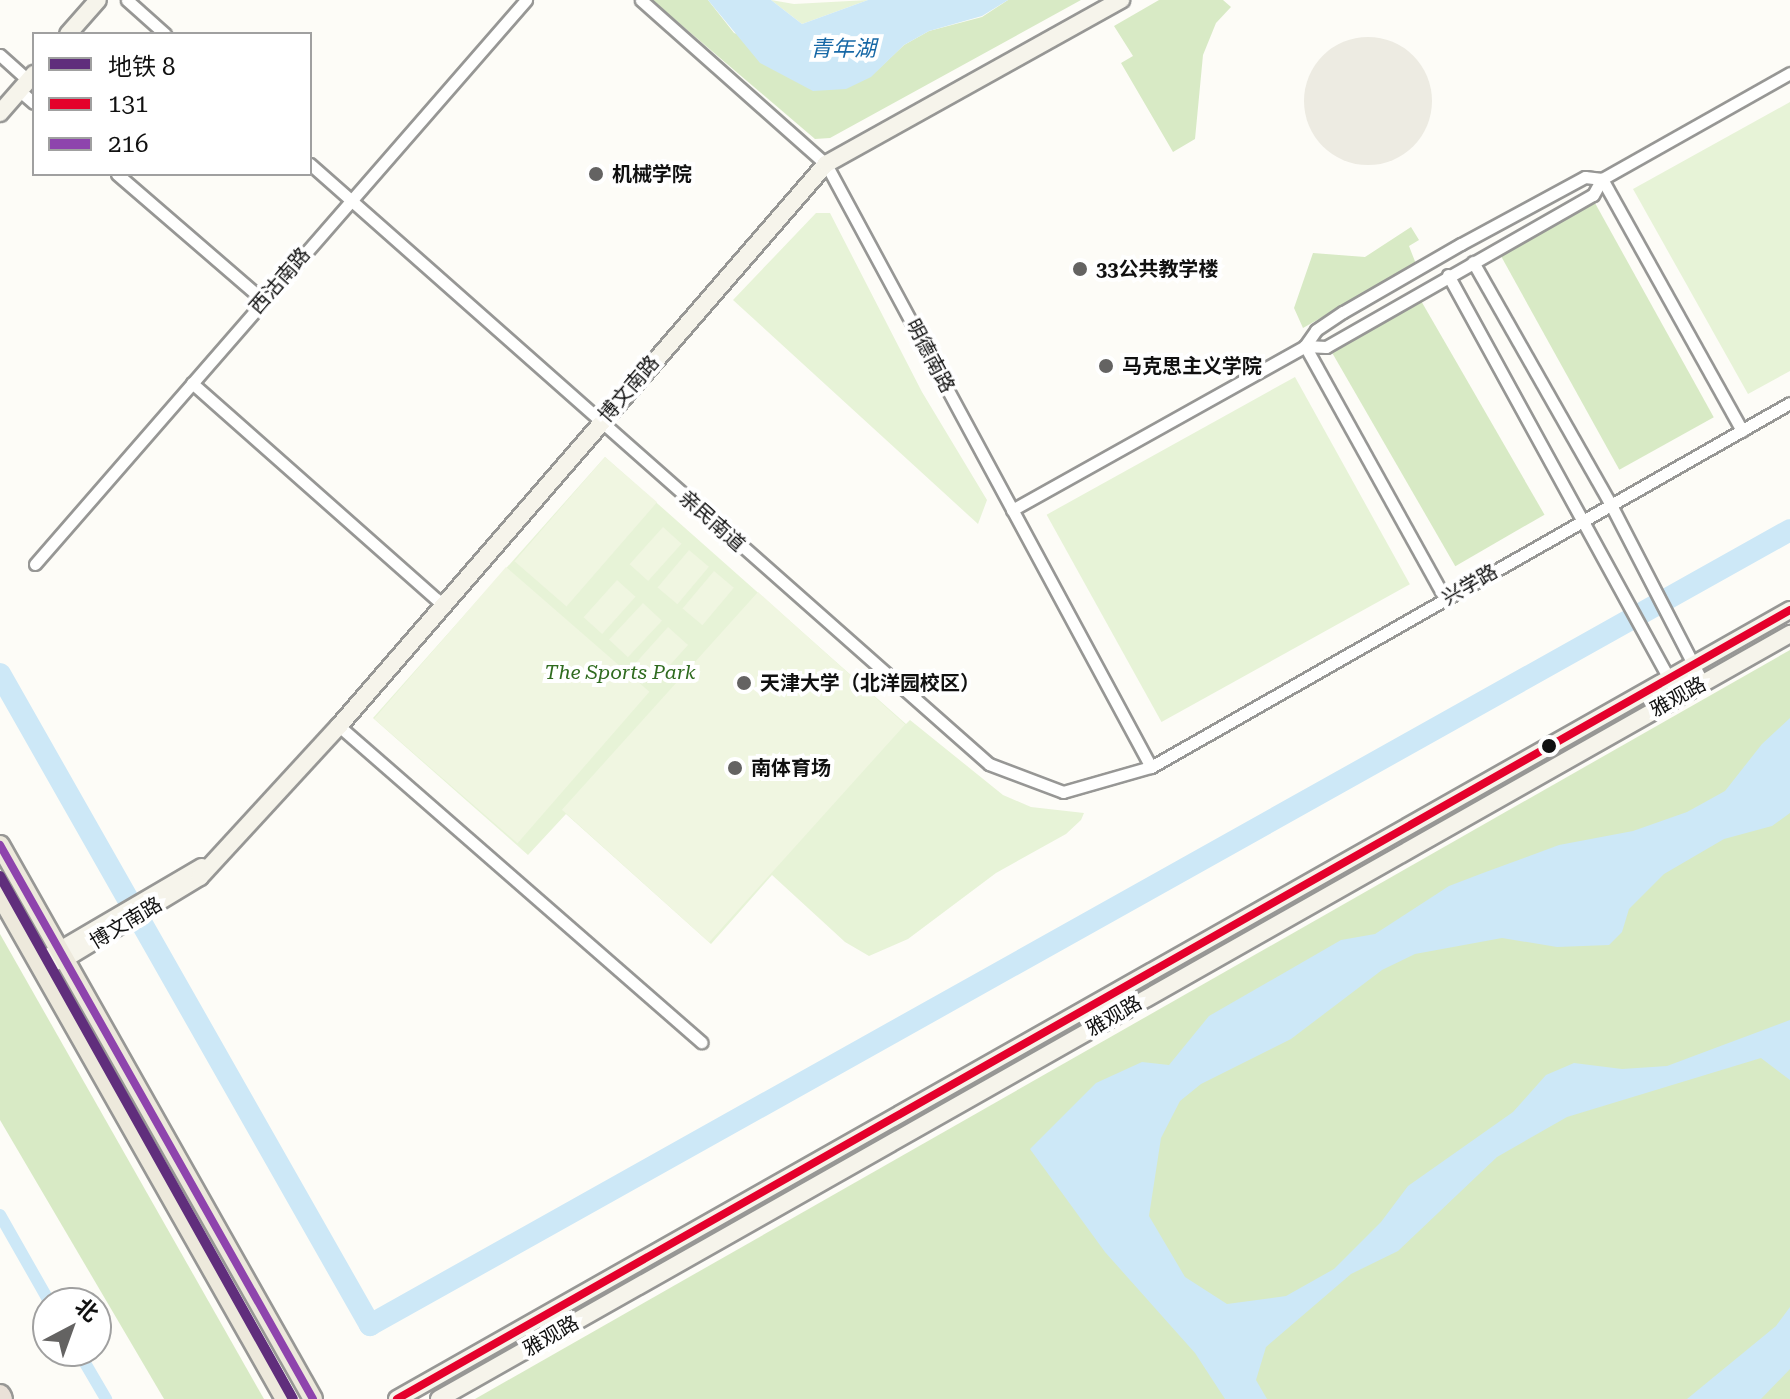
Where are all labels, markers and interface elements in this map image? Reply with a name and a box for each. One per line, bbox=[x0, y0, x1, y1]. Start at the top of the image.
legend bbox=[32, 32, 312, 176]
water label: 青年湖 bbox=[810, 36, 876, 62]
text: 地铁 8 bbox=[108, 53, 176, 81]
text: 131 bbox=[108, 90, 148, 118]
text: 216 bbox=[108, 130, 148, 158]
place label: 机械学院 bbox=[612, 162, 692, 186]
marker: 机械学院 bbox=[587, 165, 605, 183]
street label: 西沽南路 bbox=[245, 243, 315, 319]
place label: 33公共教学楼 bbox=[1096, 257, 1218, 281]
marker: 33公共教学楼 bbox=[1071, 260, 1089, 278]
street label: 明德南路 bbox=[901, 315, 959, 397]
street label: 博文南路 bbox=[594, 351, 664, 427]
place label: 马克思主义学院 bbox=[1122, 354, 1262, 378]
marker: 马克思主义学院 bbox=[1097, 357, 1115, 375]
street label: 亲民南道 bbox=[674, 485, 750, 557]
street label: 兴学路 bbox=[1438, 560, 1502, 610]
park label: The Sports Park bbox=[545, 660, 695, 684]
place label: 天津大学（北洋园校区） bbox=[760, 671, 980, 695]
street label: 雅观路 bbox=[1646, 672, 1710, 722]
marker: 天津大学（北洋园校区） bbox=[735, 674, 753, 692]
unlabelled marker bbox=[1541, 738, 1557, 754]
place label: 南体育场 bbox=[751, 756, 831, 780]
marker: 南体育场 bbox=[726, 759, 744, 777]
street label: 博文南路 bbox=[86, 892, 166, 954]
street label: 雅观路 bbox=[1082, 991, 1146, 1041]
north arrow bbox=[32, 1287, 112, 1367]
text: 北 bbox=[70, 1293, 103, 1327]
street label: 雅观路 bbox=[519, 1311, 583, 1361]

